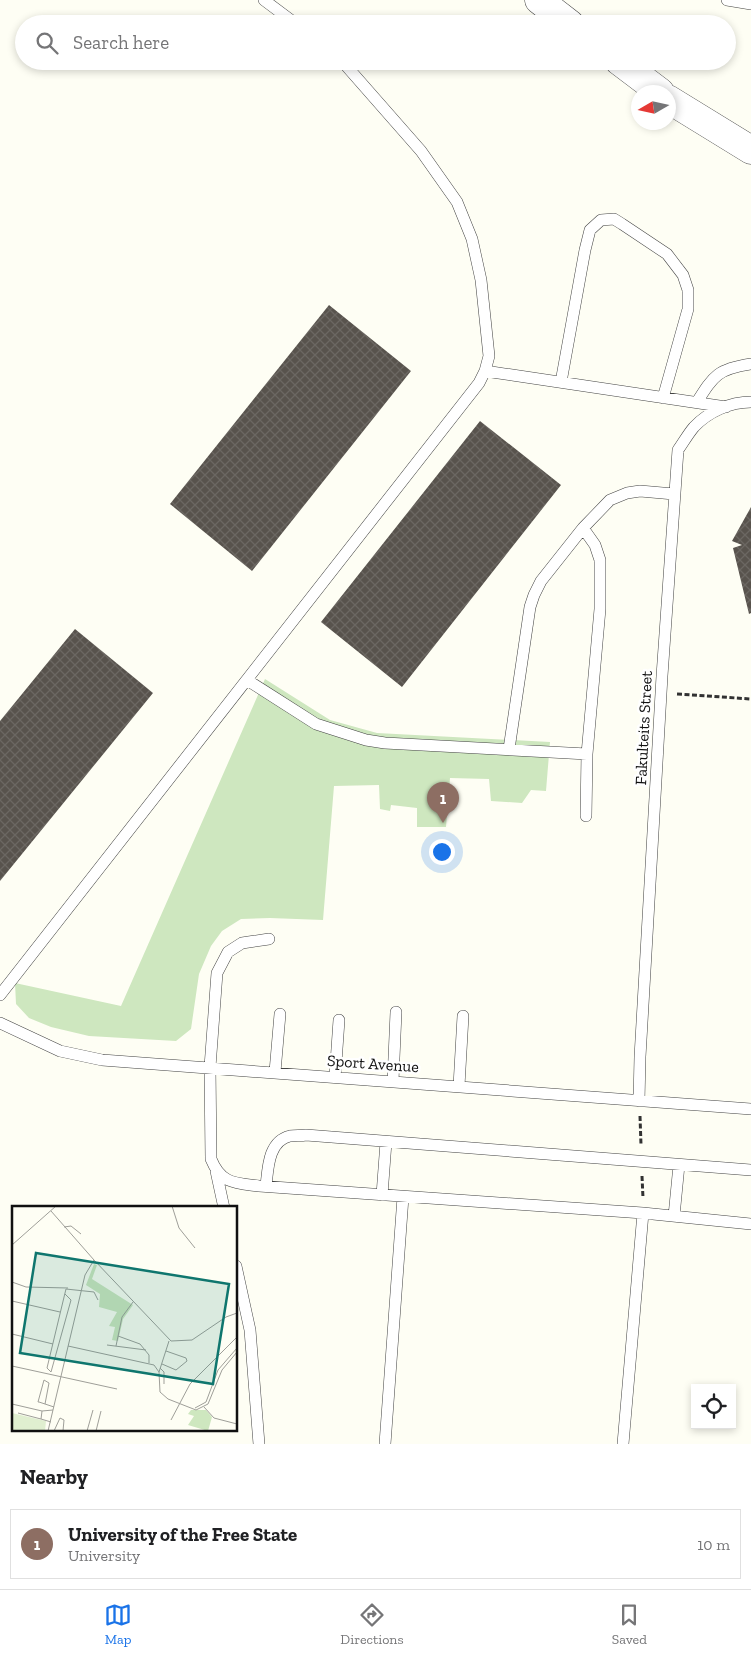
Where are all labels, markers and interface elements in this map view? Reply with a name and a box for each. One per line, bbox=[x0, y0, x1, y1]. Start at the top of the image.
search box bbox=[15, 15, 736, 70]
icon: search bbox=[33, 29, 61, 57]
text: Search here bbox=[73, 31, 169, 54]
north arrow bbox=[631, 85, 676, 130]
street label: Fakulteits Street bbox=[631, 670, 656, 786]
pin: 1 bbox=[427, 782, 459, 823]
your location bbox=[429, 839, 455, 865]
street label: Sport Avenue bbox=[326, 1051, 420, 1076]
inset map bbox=[12, 1206, 238, 1432]
map controls bbox=[691, 1384, 736, 1429]
button: locate bbox=[691, 1384, 736, 1429]
text: Nearby bbox=[20, 1464, 88, 1489]
text: University of the Free State bbox=[68, 1523, 297, 1546]
text: 1 bbox=[34, 1535, 40, 1554]
text: 10 m bbox=[697, 1535, 730, 1554]
text: University bbox=[68, 1546, 140, 1565]
tab: Map bbox=[104, 1601, 132, 1648]
tab: Directions bbox=[340, 1601, 404, 1648]
tab: Saved bbox=[612, 1601, 647, 1648]

